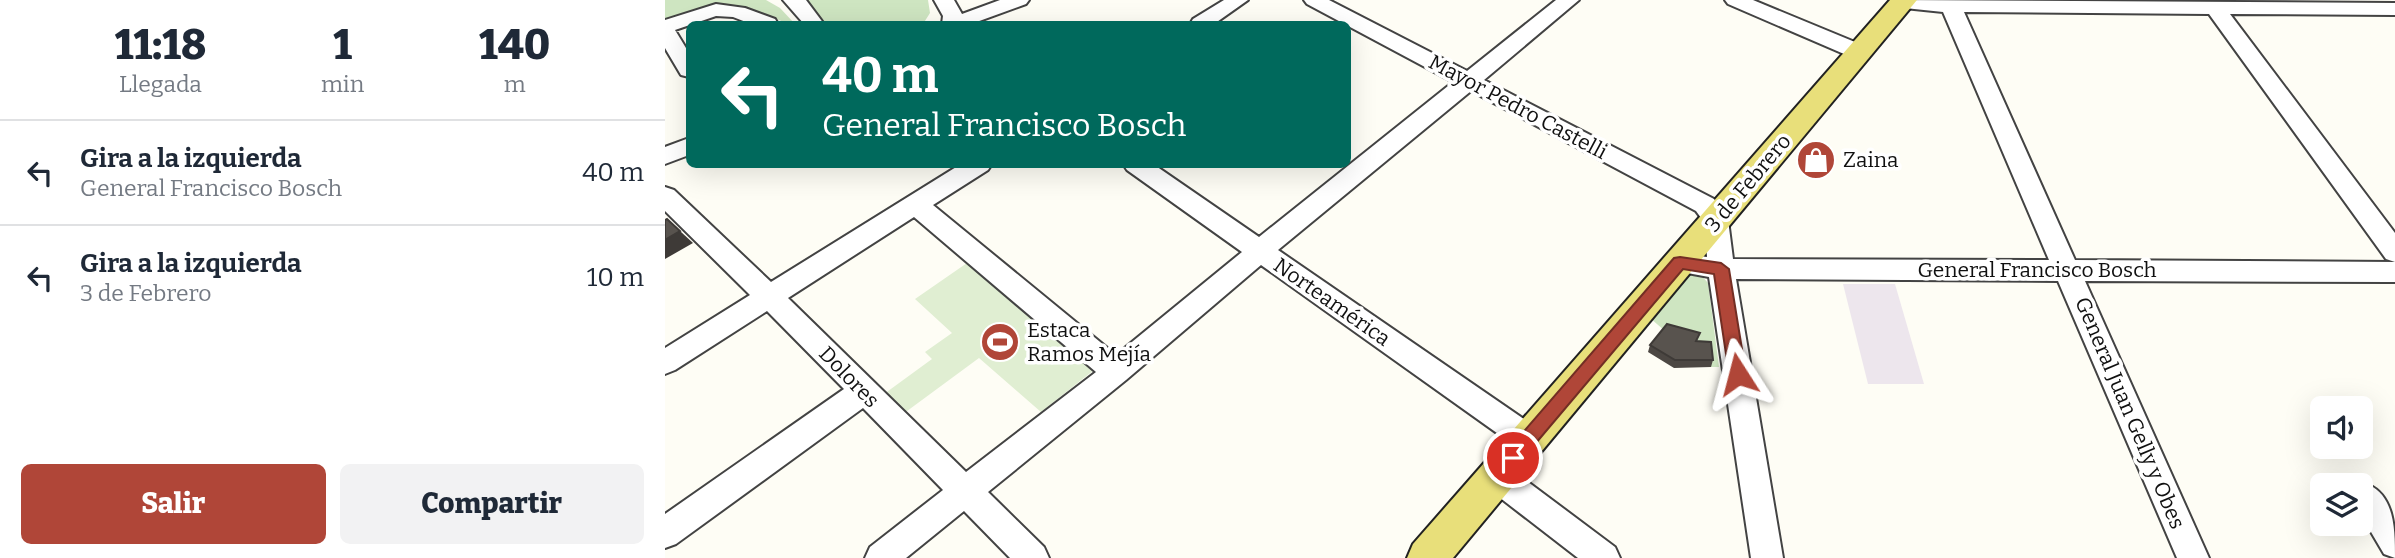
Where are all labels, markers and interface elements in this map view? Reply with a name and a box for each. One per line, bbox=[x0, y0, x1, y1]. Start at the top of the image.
text: 11:18 bbox=[115, 20, 206, 70]
text: 1 bbox=[333, 20, 352, 70]
text: 140 bbox=[479, 20, 550, 70]
text: 40 m bbox=[822, 46, 939, 105]
icon: left bbox=[707, 49, 798, 140]
street label: Mayor Pedro Castelli bbox=[1424, 49, 1612, 165]
text: Llegada bbox=[119, 70, 202, 98]
text: min bbox=[321, 70, 364, 98]
text: m bbox=[504, 70, 526, 98]
text: General Francisco Bosch bbox=[822, 106, 1187, 144]
street label: 3 de Febrero bbox=[1699, 129, 1797, 237]
shop icon: Zaina bbox=[1795, 139, 1837, 181]
text: Gira a la izquierda bbox=[80, 143, 302, 174]
place label: Zaina bbox=[1843, 147, 1899, 173]
icon: left bbox=[21, 154, 59, 192]
text: 40 m bbox=[582, 157, 644, 188]
text: General Francisco Bosch bbox=[80, 174, 342, 202]
text: Gira a la izquierda bbox=[80, 248, 302, 279]
street label: Norteamérica bbox=[1269, 252, 1396, 352]
street label: General Francisco Bosch bbox=[1917, 257, 2157, 283]
icon: left bbox=[21, 259, 59, 297]
text: 10 m bbox=[587, 262, 644, 293]
text: 3 de Febrero bbox=[80, 279, 211, 307]
street label: General Juan Gelly y Obes bbox=[2069, 293, 2191, 533]
place label: Estaca Ramos Mejía bbox=[1027, 317, 1151, 367]
sports icon: Estaca Ramos Mejía bbox=[979, 321, 1021, 363]
position arrow bbox=[1701, 337, 1775, 411]
street label: Dolores bbox=[813, 341, 885, 413]
map controls bbox=[2310, 396, 2373, 536]
button: sound bbox=[2310, 396, 2373, 459]
pin bbox=[1483, 428, 1543, 488]
icon: arrive bbox=[1494, 439, 1532, 477]
button: Salir bbox=[21, 464, 326, 544]
button: Compartir bbox=[340, 464, 644, 544]
button: layers bbox=[2310, 473, 2373, 536]

